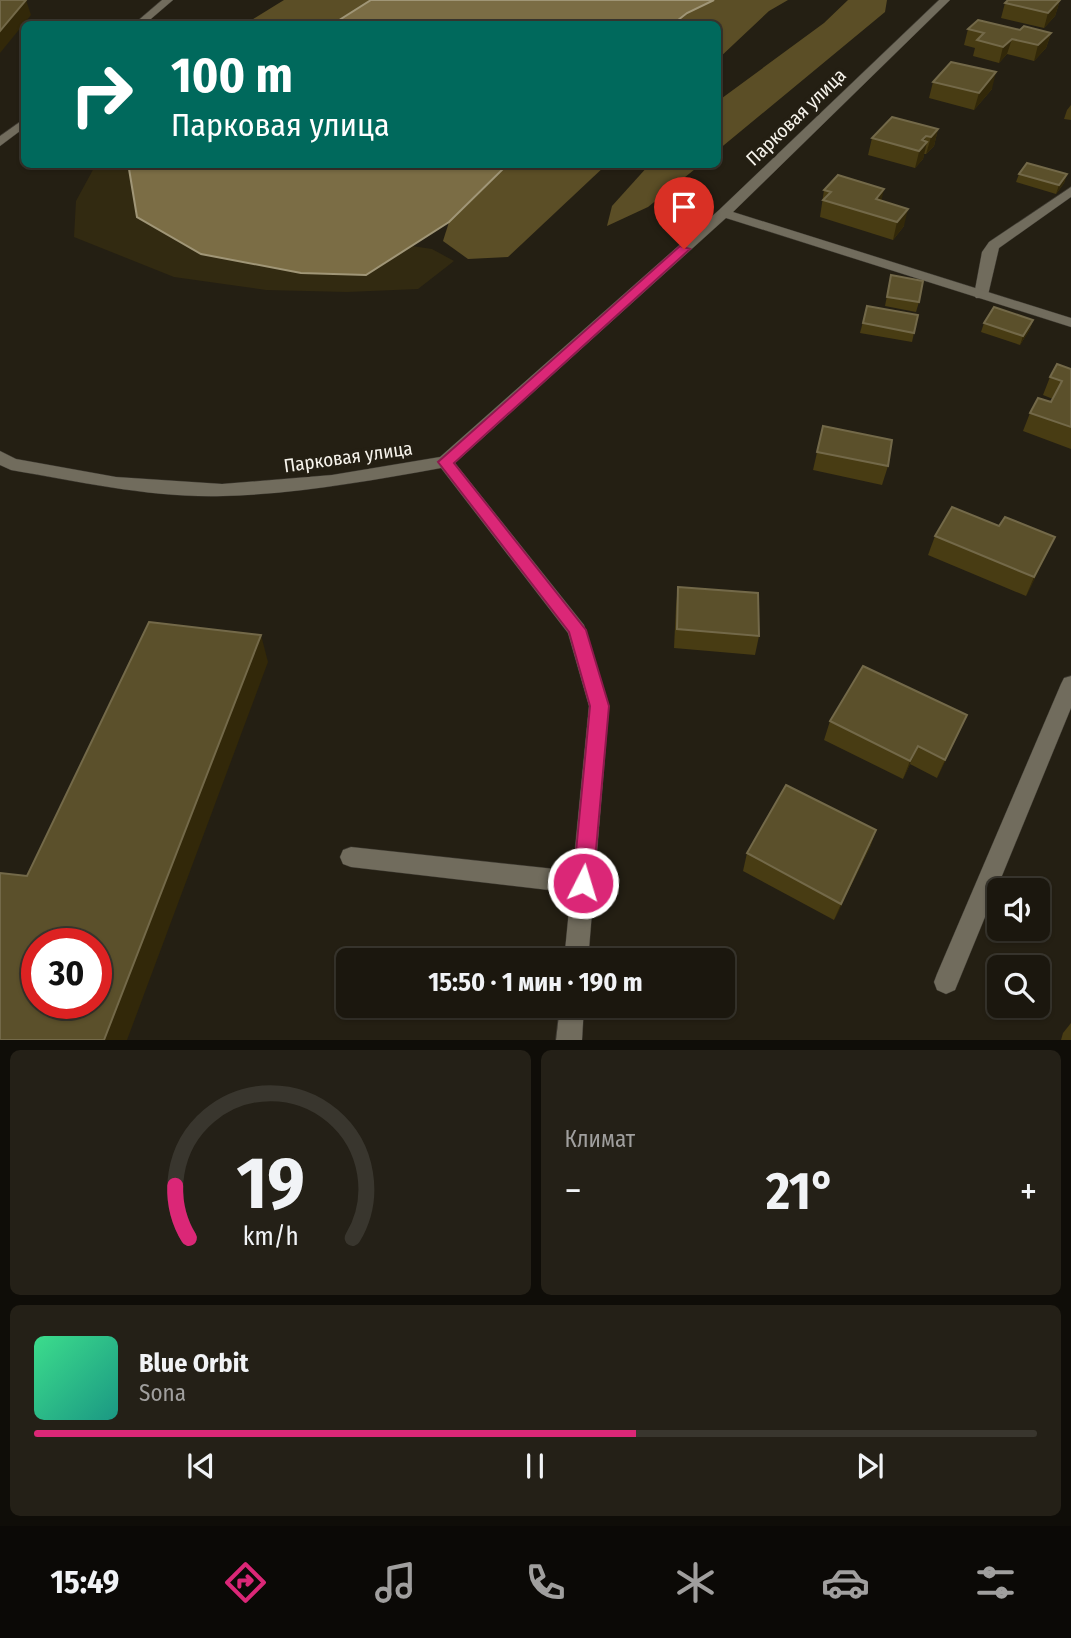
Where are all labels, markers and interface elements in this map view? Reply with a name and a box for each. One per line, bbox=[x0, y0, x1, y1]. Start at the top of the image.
text: 100 m bbox=[171, 46, 293, 105]
icon: right bbox=[56, 49, 147, 140]
street label: Парковая улица bbox=[741, 64, 851, 170]
text: Парковая улица bbox=[171, 106, 390, 144]
pin bbox=[654, 177, 714, 249]
icon: arrive bbox=[665, 188, 703, 226]
street label: Парковая улица bbox=[282, 437, 414, 477]
position arrow bbox=[546, 846, 620, 920]
map controls bbox=[987, 878, 1050, 1018]
button: sound bbox=[987, 878, 1050, 941]
speed limit sign: 30 bbox=[21, 928, 112, 1019]
button: search bbox=[987, 955, 1050, 1018]
text: 15:50 · 1 мин · 190 m bbox=[428, 967, 643, 998]
text: Климат bbox=[565, 1125, 635, 1153]
text: 19 bbox=[236, 1141, 304, 1228]
text: 21° bbox=[766, 1160, 835, 1223]
text: − bbox=[565, 1168, 582, 1214]
text: + bbox=[1020, 1168, 1037, 1214]
text: km/h bbox=[242, 1222, 298, 1252]
text: Blue Orbit bbox=[139, 1348, 249, 1379]
text: Sona bbox=[139, 1379, 186, 1407]
icon: previous bbox=[182, 1447, 220, 1485]
icon: pause bbox=[516, 1447, 554, 1485]
icon: next bbox=[851, 1447, 889, 1485]
icon: directions bbox=[221, 1558, 270, 1607]
icon: music bbox=[371, 1558, 420, 1607]
icon: phone bbox=[521, 1558, 570, 1607]
icon: climate bbox=[671, 1558, 720, 1607]
icon: car bbox=[821, 1558, 870, 1607]
icon: filters bbox=[971, 1558, 1020, 1607]
text: 15:49 bbox=[51, 1563, 119, 1601]

